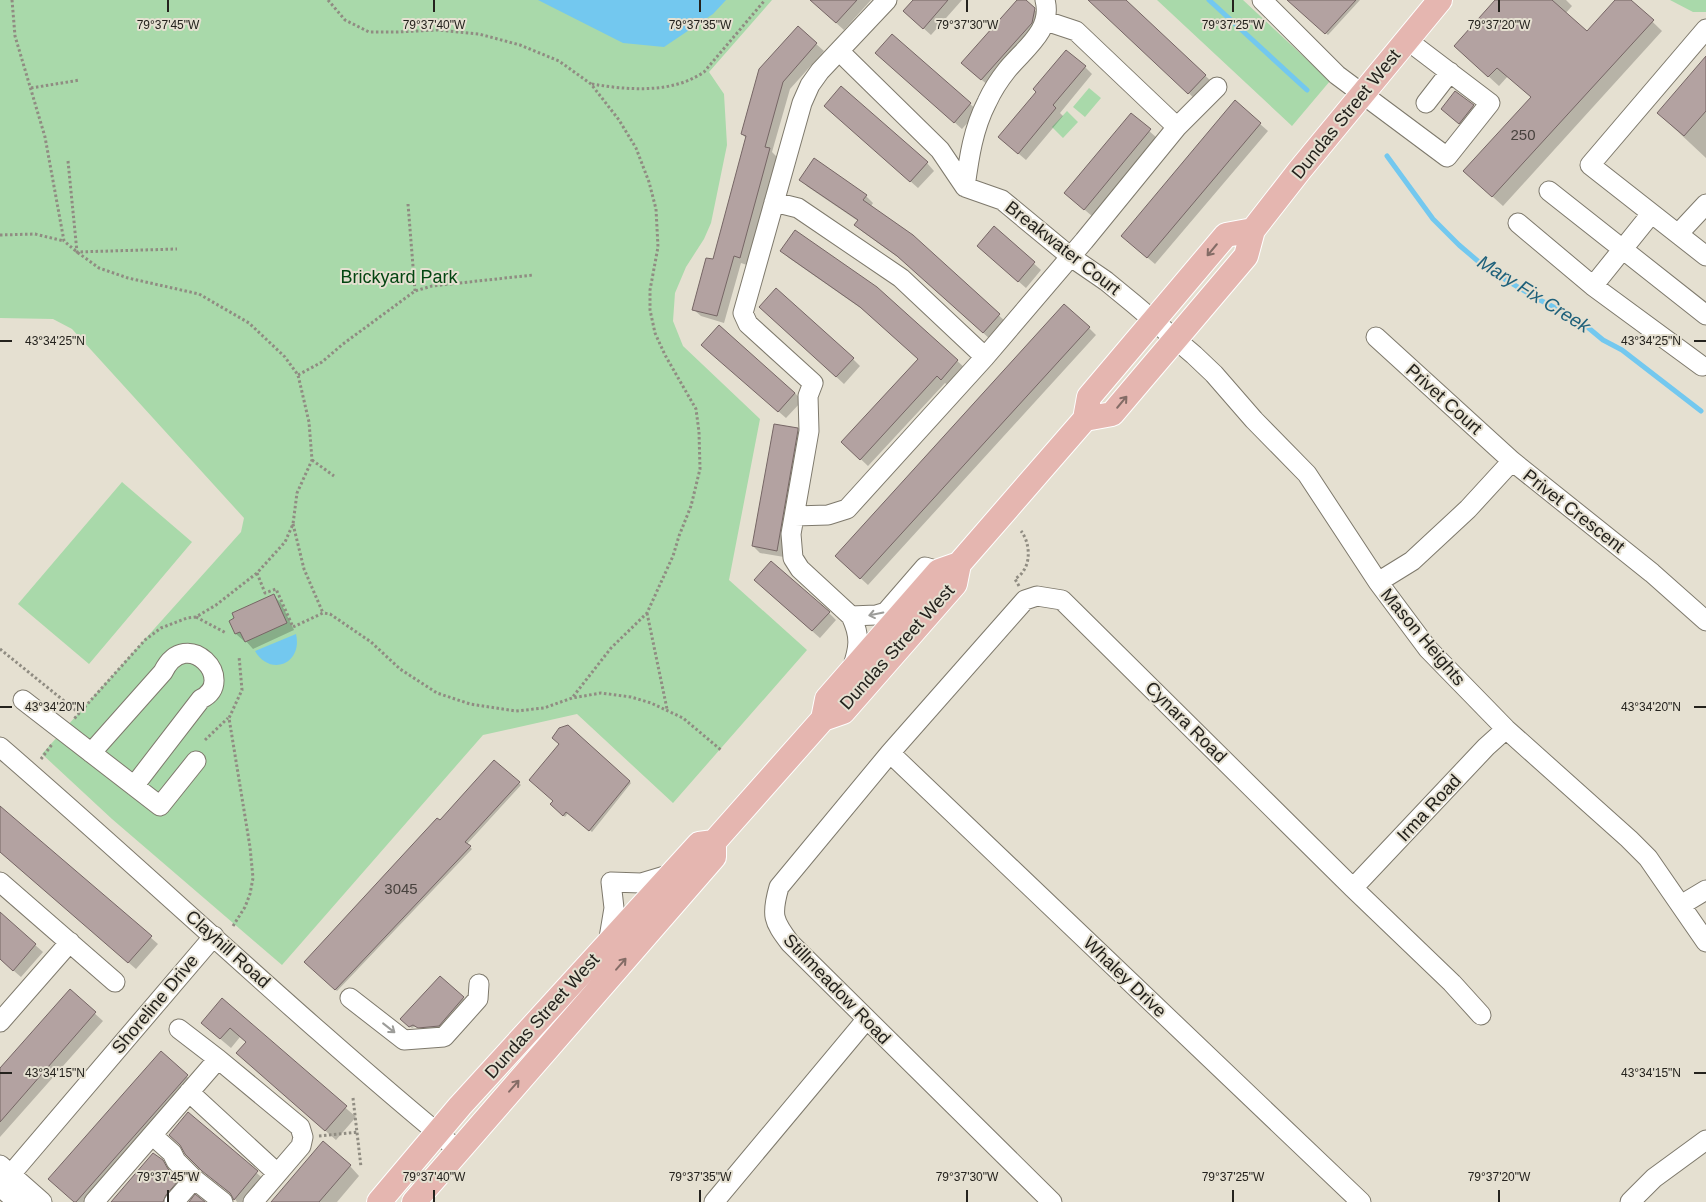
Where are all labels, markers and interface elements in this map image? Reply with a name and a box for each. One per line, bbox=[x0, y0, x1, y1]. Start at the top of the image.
text: 79°37'45"W bbox=[137, 18, 200, 32]
text: 79°37'40"W bbox=[403, 18, 466, 32]
text: 79°37'35"W bbox=[669, 18, 732, 32]
text: 79°37'30"W bbox=[936, 18, 999, 32]
text: 79°37'25"W bbox=[1202, 18, 1265, 32]
text: 79°37'20"W bbox=[1468, 18, 1531, 32]
street label: Dundas Street West bbox=[1288, 45, 1404, 183]
house number: 250 bbox=[1510, 126, 1536, 143]
street label: Breakwater Court bbox=[1002, 197, 1124, 299]
one-way arrow bbox=[1207, 244, 1218, 257]
water label: Mary Fix Creek bbox=[1474, 251, 1595, 338]
park label: Brickyard Park bbox=[340, 267, 459, 287]
text: 43°34'25"N bbox=[25, 334, 85, 348]
text: 43°34'25"N bbox=[1621, 334, 1681, 348]
street label: Privet Court bbox=[1402, 360, 1486, 438]
one-way arrow bbox=[1117, 395, 1128, 408]
street label: Privet Crescent bbox=[1519, 465, 1629, 557]
street label: Dundas Street West bbox=[836, 581, 958, 713]
street label: Mason Heights bbox=[1377, 585, 1469, 689]
one-way arrow bbox=[869, 610, 885, 619]
street label: Cynara Road bbox=[1141, 677, 1231, 767]
text: 43°34'20"N bbox=[25, 700, 85, 714]
text: 43°34'20"N bbox=[1621, 700, 1681, 714]
street label: Irma Road bbox=[1393, 770, 1465, 846]
house number: 3045 bbox=[384, 880, 418, 897]
street label: Clayhill Road bbox=[182, 906, 274, 992]
street label: Stillmeadow Road bbox=[779, 930, 895, 1048]
street label: Whaley Drive bbox=[1080, 933, 1170, 1021]
street label: Shoreline Drive bbox=[108, 950, 202, 1058]
street label: Dundas Street West bbox=[481, 950, 603, 1082]
one-way arrow bbox=[615, 957, 627, 970]
one-way arrow bbox=[382, 1022, 395, 1033]
text: 43°34'15"N bbox=[25, 1066, 85, 1080]
text: 43°34'15"N bbox=[1621, 1066, 1681, 1080]
one-way arrow bbox=[508, 1080, 519, 1093]
text: 79°37'45"W bbox=[137, 1170, 200, 1184]
text: 79°37'40"W bbox=[403, 1170, 466, 1184]
text: 79°37'35"W bbox=[669, 1170, 732, 1184]
text: 79°37'30"W bbox=[936, 1170, 999, 1184]
text: 79°37'25"W bbox=[1202, 1170, 1265, 1184]
text: 79°37'20"W bbox=[1468, 1170, 1531, 1184]

